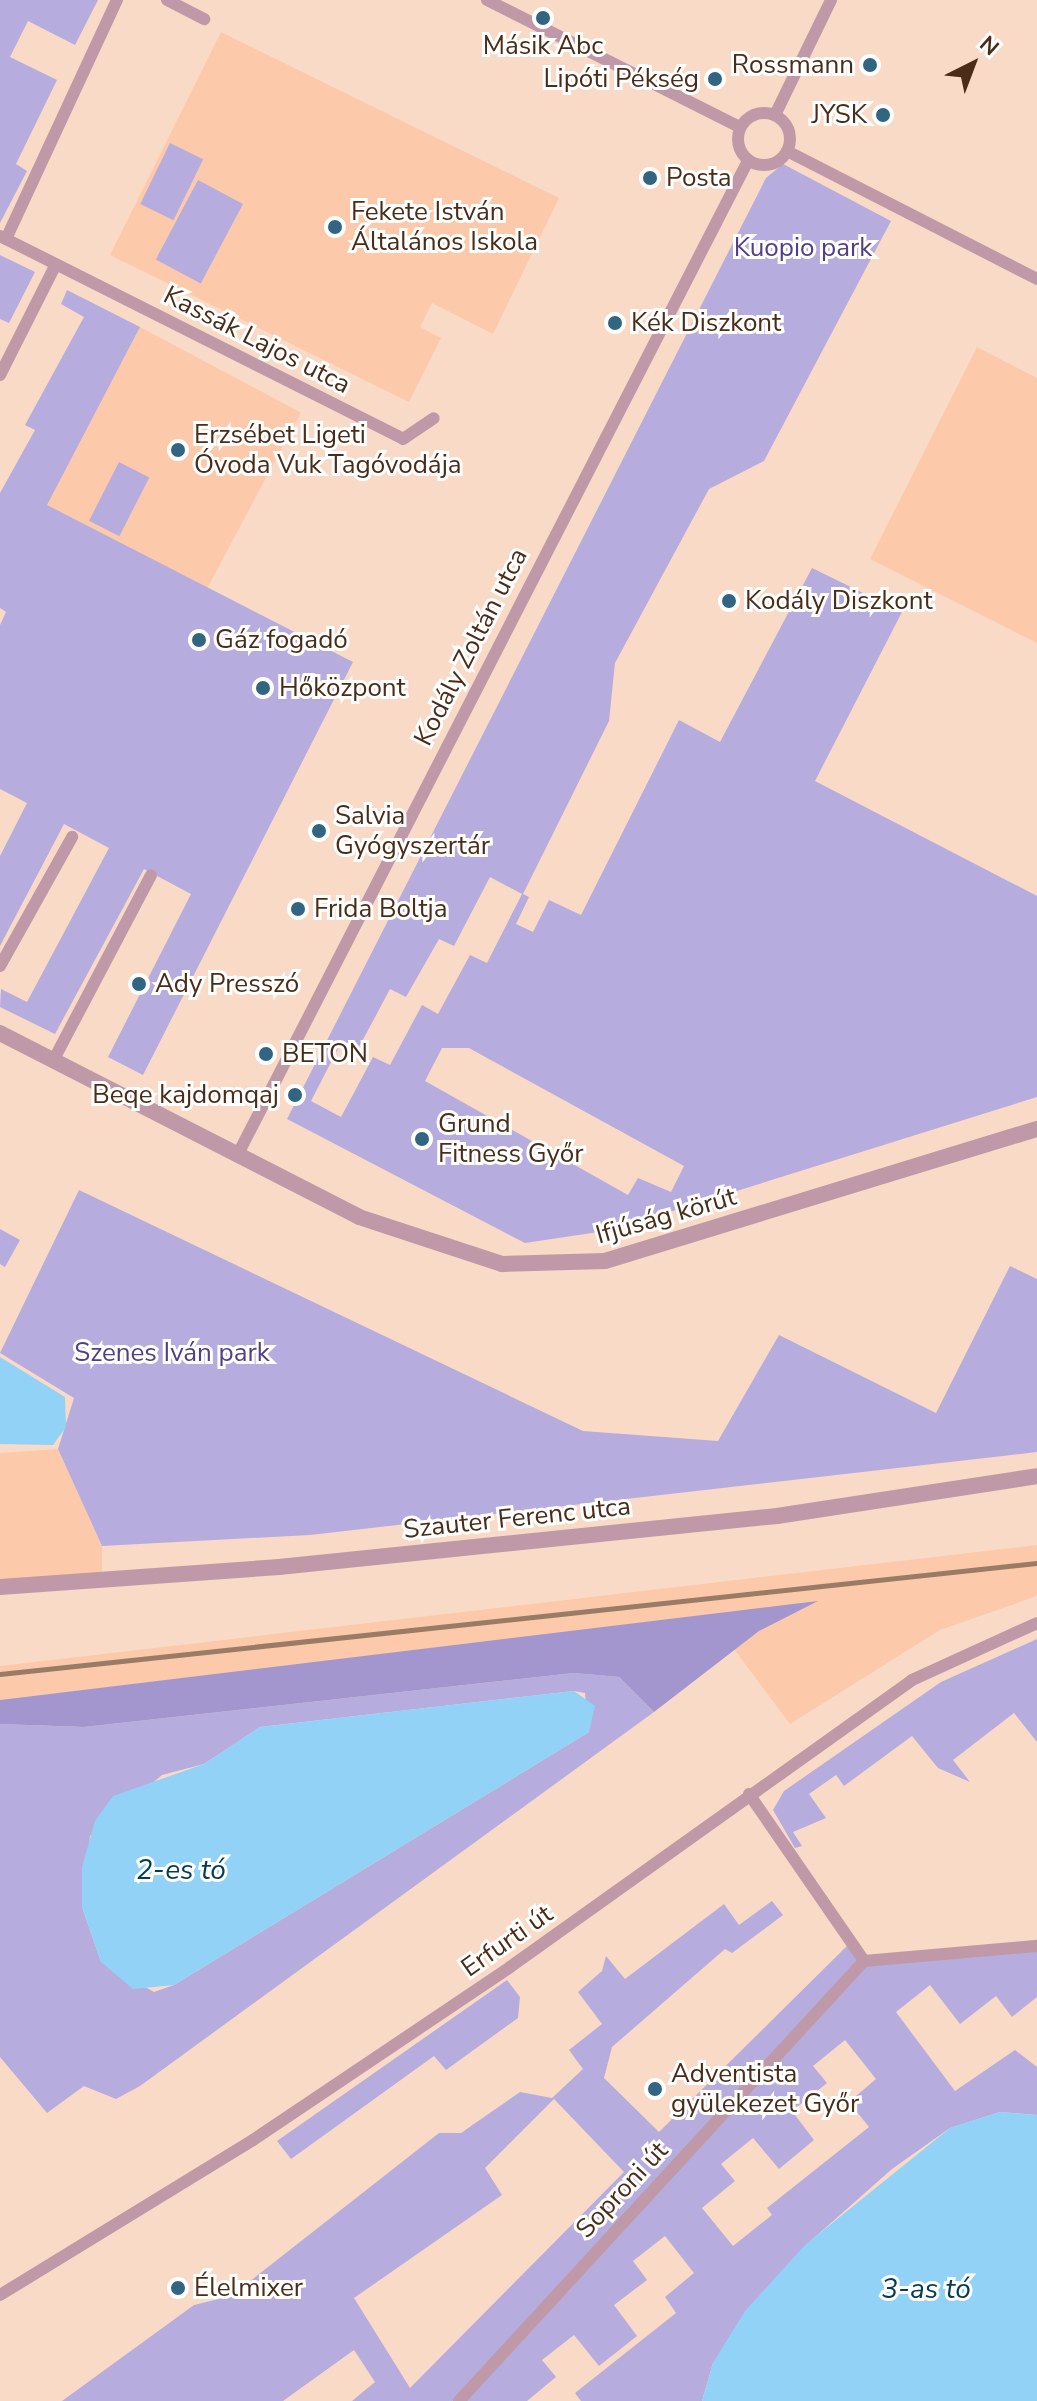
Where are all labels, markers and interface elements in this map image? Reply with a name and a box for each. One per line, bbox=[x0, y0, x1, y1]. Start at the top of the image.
marker: Másik Abc bbox=[534, 9, 552, 27]
north arrow bbox=[933, 24, 1013, 104]
place label: Másik Abc bbox=[483, 30, 603, 62]
text: N bbox=[973, 30, 1005, 63]
place label: Rossmann bbox=[732, 49, 854, 81]
marker: Rossmann bbox=[861, 56, 879, 74]
place label: Lipóti Pékség bbox=[544, 63, 699, 95]
marker: Lipóti Pékség bbox=[706, 70, 724, 88]
place label: JYSK bbox=[811, 99, 867, 131]
marker: JYSK bbox=[874, 106, 892, 124]
place label: Posta bbox=[666, 162, 732, 194]
marker: Posta bbox=[641, 169, 659, 187]
place label: Fekete István Általános Iskola bbox=[351, 196, 538, 258]
marker: Fekete István Általános Iskola bbox=[326, 218, 344, 236]
park label: Kuopio park bbox=[734, 232, 872, 264]
street label: Kassák Lajos utca bbox=[158, 279, 356, 401]
place label: Kék Diszkont bbox=[631, 307, 781, 339]
marker: Kék Diszkont bbox=[606, 314, 624, 332]
place label: Erzsébet Ligeti Óvoda Vuk Tagóvodája bbox=[194, 419, 462, 480]
marker: Erzsébet Ligeti Óvoda Vuk Tagóvodája bbox=[169, 441, 187, 459]
street label: Kodály Zoltán utca bbox=[408, 543, 534, 751]
place label: Kodály Diszkont bbox=[745, 585, 933, 617]
marker: Kodály Diszkont bbox=[720, 592, 738, 610]
place label: Gáz fogadó bbox=[215, 624, 348, 656]
marker: Gáz fogadó bbox=[190, 631, 208, 649]
place label: Hőközpont bbox=[279, 672, 406, 704]
marker: Hőközpont bbox=[254, 679, 272, 697]
place label: Salvia Gyógyszertár bbox=[335, 800, 490, 862]
marker: Salvia Gyógyszertár bbox=[310, 822, 328, 840]
place label: Frida Boltja bbox=[314, 893, 447, 925]
marker: Frida Boltja bbox=[289, 900, 307, 918]
place label: Ady Presszó bbox=[155, 968, 299, 1000]
marker: Ady Presszó bbox=[130, 975, 148, 993]
place label: BETON bbox=[282, 1038, 368, 1070]
marker: BETON bbox=[257, 1045, 275, 1063]
place label: Beqe kajdomqaj bbox=[92, 1079, 279, 1111]
marker: Beqe kajdomqaj bbox=[286, 1086, 304, 1104]
place label: Grund Fitness Győr bbox=[438, 1108, 583, 1170]
marker: Grund Fitness Győr bbox=[413, 1130, 431, 1148]
street label: Ifjúság körút bbox=[592, 1181, 740, 1251]
park label: Szenes Iván park bbox=[74, 1337, 270, 1369]
street label: Szauter Ferenc utca bbox=[402, 1491, 632, 1545]
water label: 2-es tó bbox=[136, 1853, 226, 1887]
street label: Erfurti út bbox=[456, 1898, 558, 1984]
place label: Adventista gyülekezet Győr bbox=[671, 2058, 859, 2120]
marker: Adventista gyülekezet Győr bbox=[646, 2080, 664, 2098]
street label: Soproni út bbox=[570, 2135, 674, 2245]
place label: Élelmixer bbox=[194, 2272, 303, 2304]
water label: 3-as tó bbox=[881, 2272, 971, 2306]
marker: Élelmixer bbox=[169, 2279, 187, 2297]

